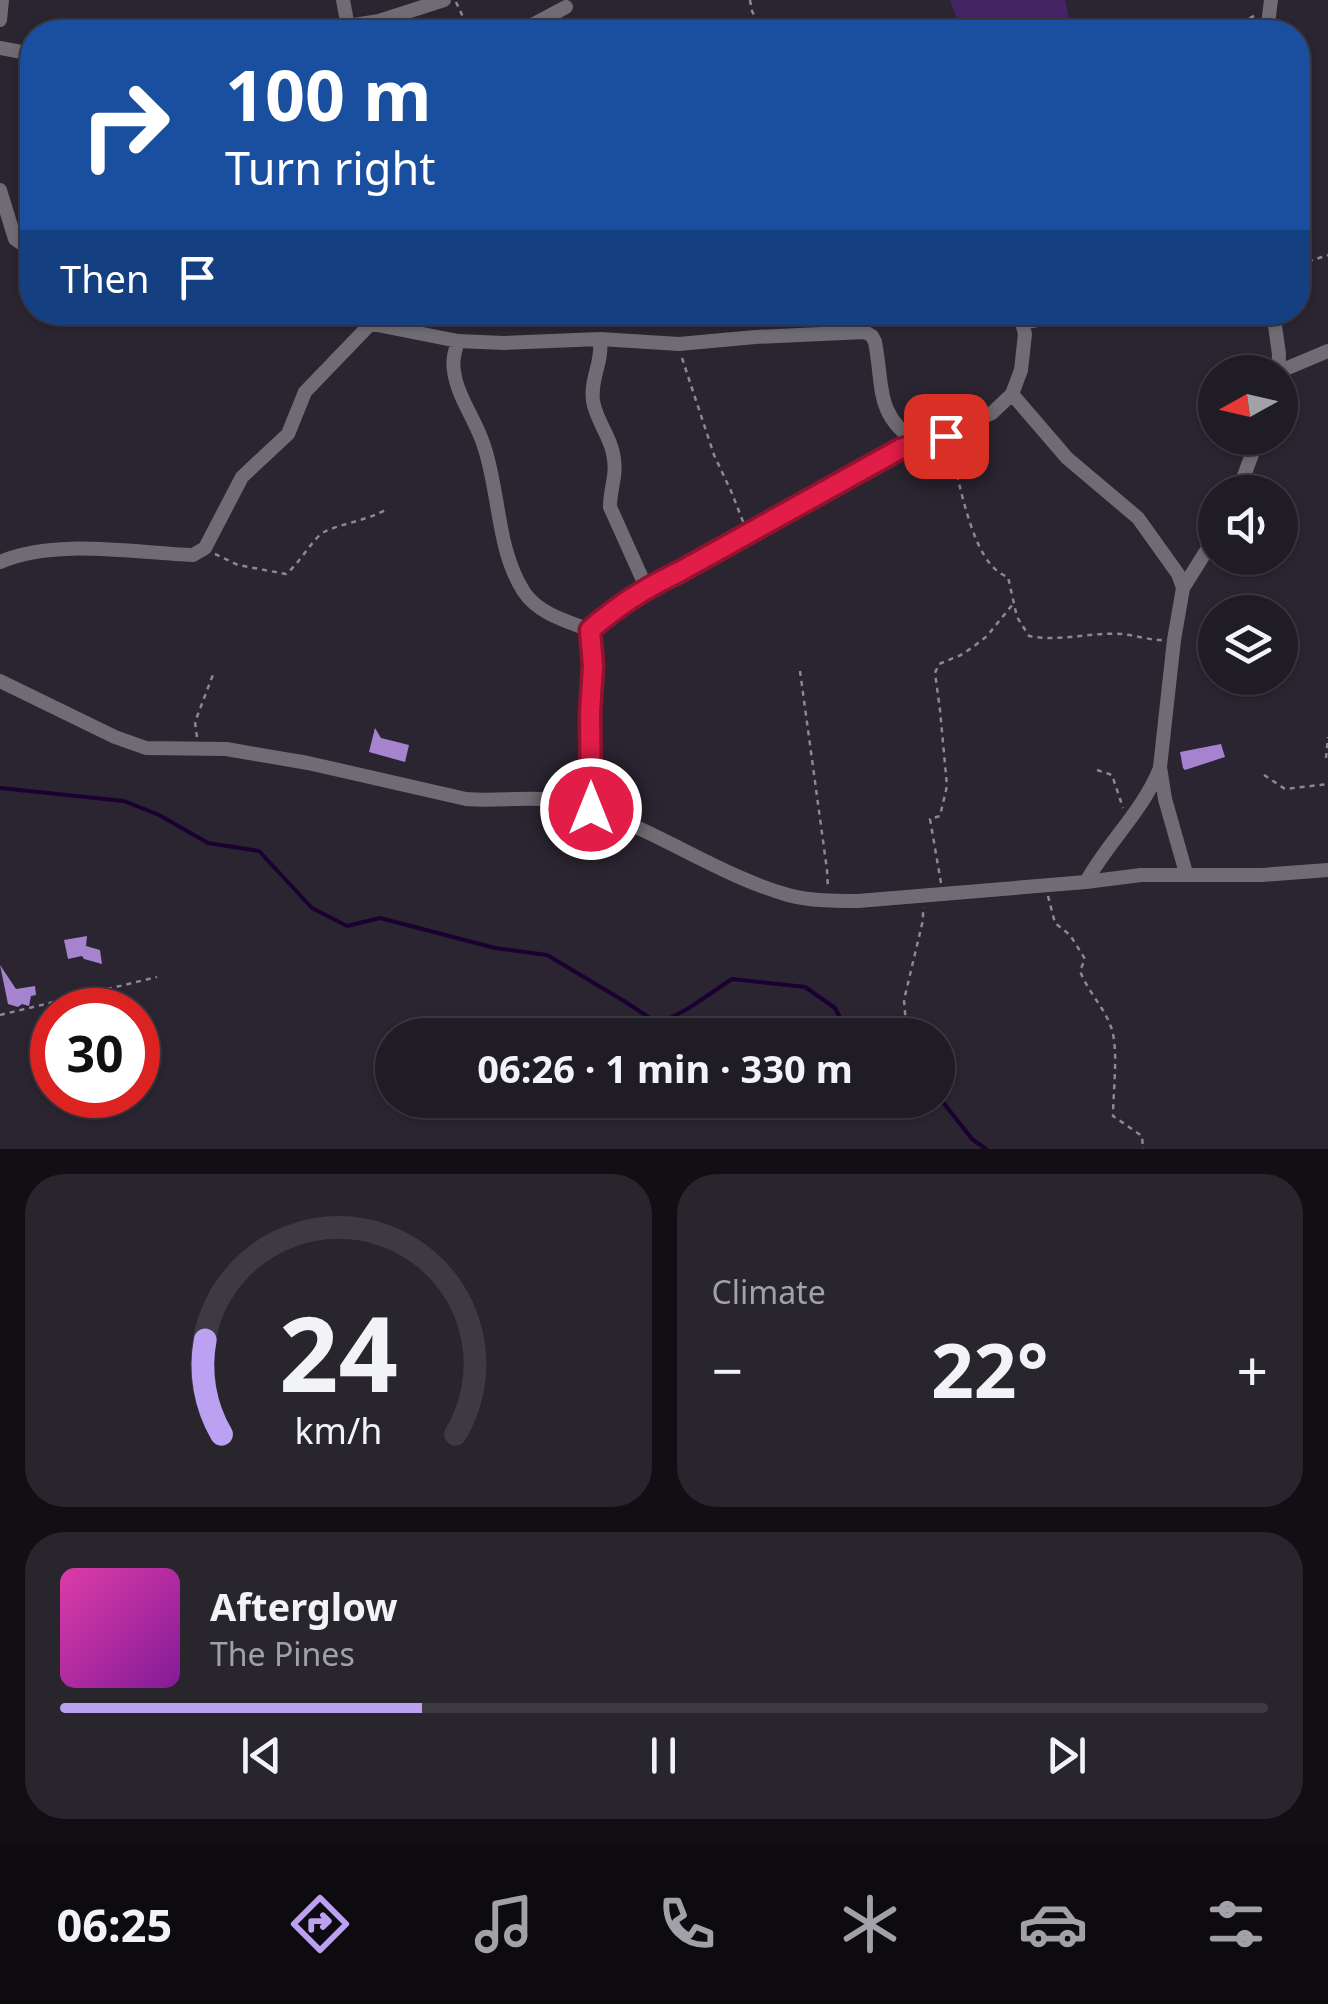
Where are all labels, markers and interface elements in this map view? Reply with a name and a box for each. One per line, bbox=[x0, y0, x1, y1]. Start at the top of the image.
text: 100 m bbox=[225, 46, 432, 142]
icon: right bbox=[60, 60, 190, 190]
text: Turn right bbox=[225, 137, 436, 198]
icon: arrive bbox=[170, 250, 225, 305]
text: Then bbox=[60, 252, 150, 304]
north arrow bbox=[1198, 355, 1298, 455]
map controls bbox=[1198, 355, 1298, 695]
pin bbox=[904, 394, 989, 479]
icon: arrive bbox=[919, 409, 974, 464]
button: sound bbox=[1198, 475, 1298, 575]
button: layers bbox=[1198, 595, 1298, 695]
position arrow bbox=[539, 757, 643, 861]
speed limit sign: 30 bbox=[30, 988, 160, 1118]
text: 06:26 · 1 min · 330 m bbox=[477, 1042, 853, 1094]
text: Climate bbox=[712, 1270, 826, 1313]
text: 24 bbox=[279, 1281, 398, 1422]
text: 22° bbox=[931, 1318, 1049, 1420]
text: − bbox=[712, 1332, 743, 1407]
text: + bbox=[1237, 1332, 1268, 1407]
text: km/h bbox=[294, 1406, 382, 1454]
text: Afterglow bbox=[210, 1580, 398, 1632]
text: The Pines bbox=[210, 1632, 355, 1675]
icon: previous bbox=[234, 1728, 289, 1783]
icon: pause bbox=[636, 1728, 691, 1783]
icon: next bbox=[1039, 1728, 1094, 1783]
icon: directions bbox=[285, 1889, 355, 1959]
icon: music bbox=[469, 1889, 539, 1959]
icon: phone bbox=[652, 1889, 722, 1959]
icon: climate bbox=[835, 1889, 905, 1959]
icon: car bbox=[1018, 1889, 1088, 1959]
icon: filters bbox=[1201, 1889, 1271, 1959]
text: 06:25 bbox=[57, 1894, 172, 1955]

